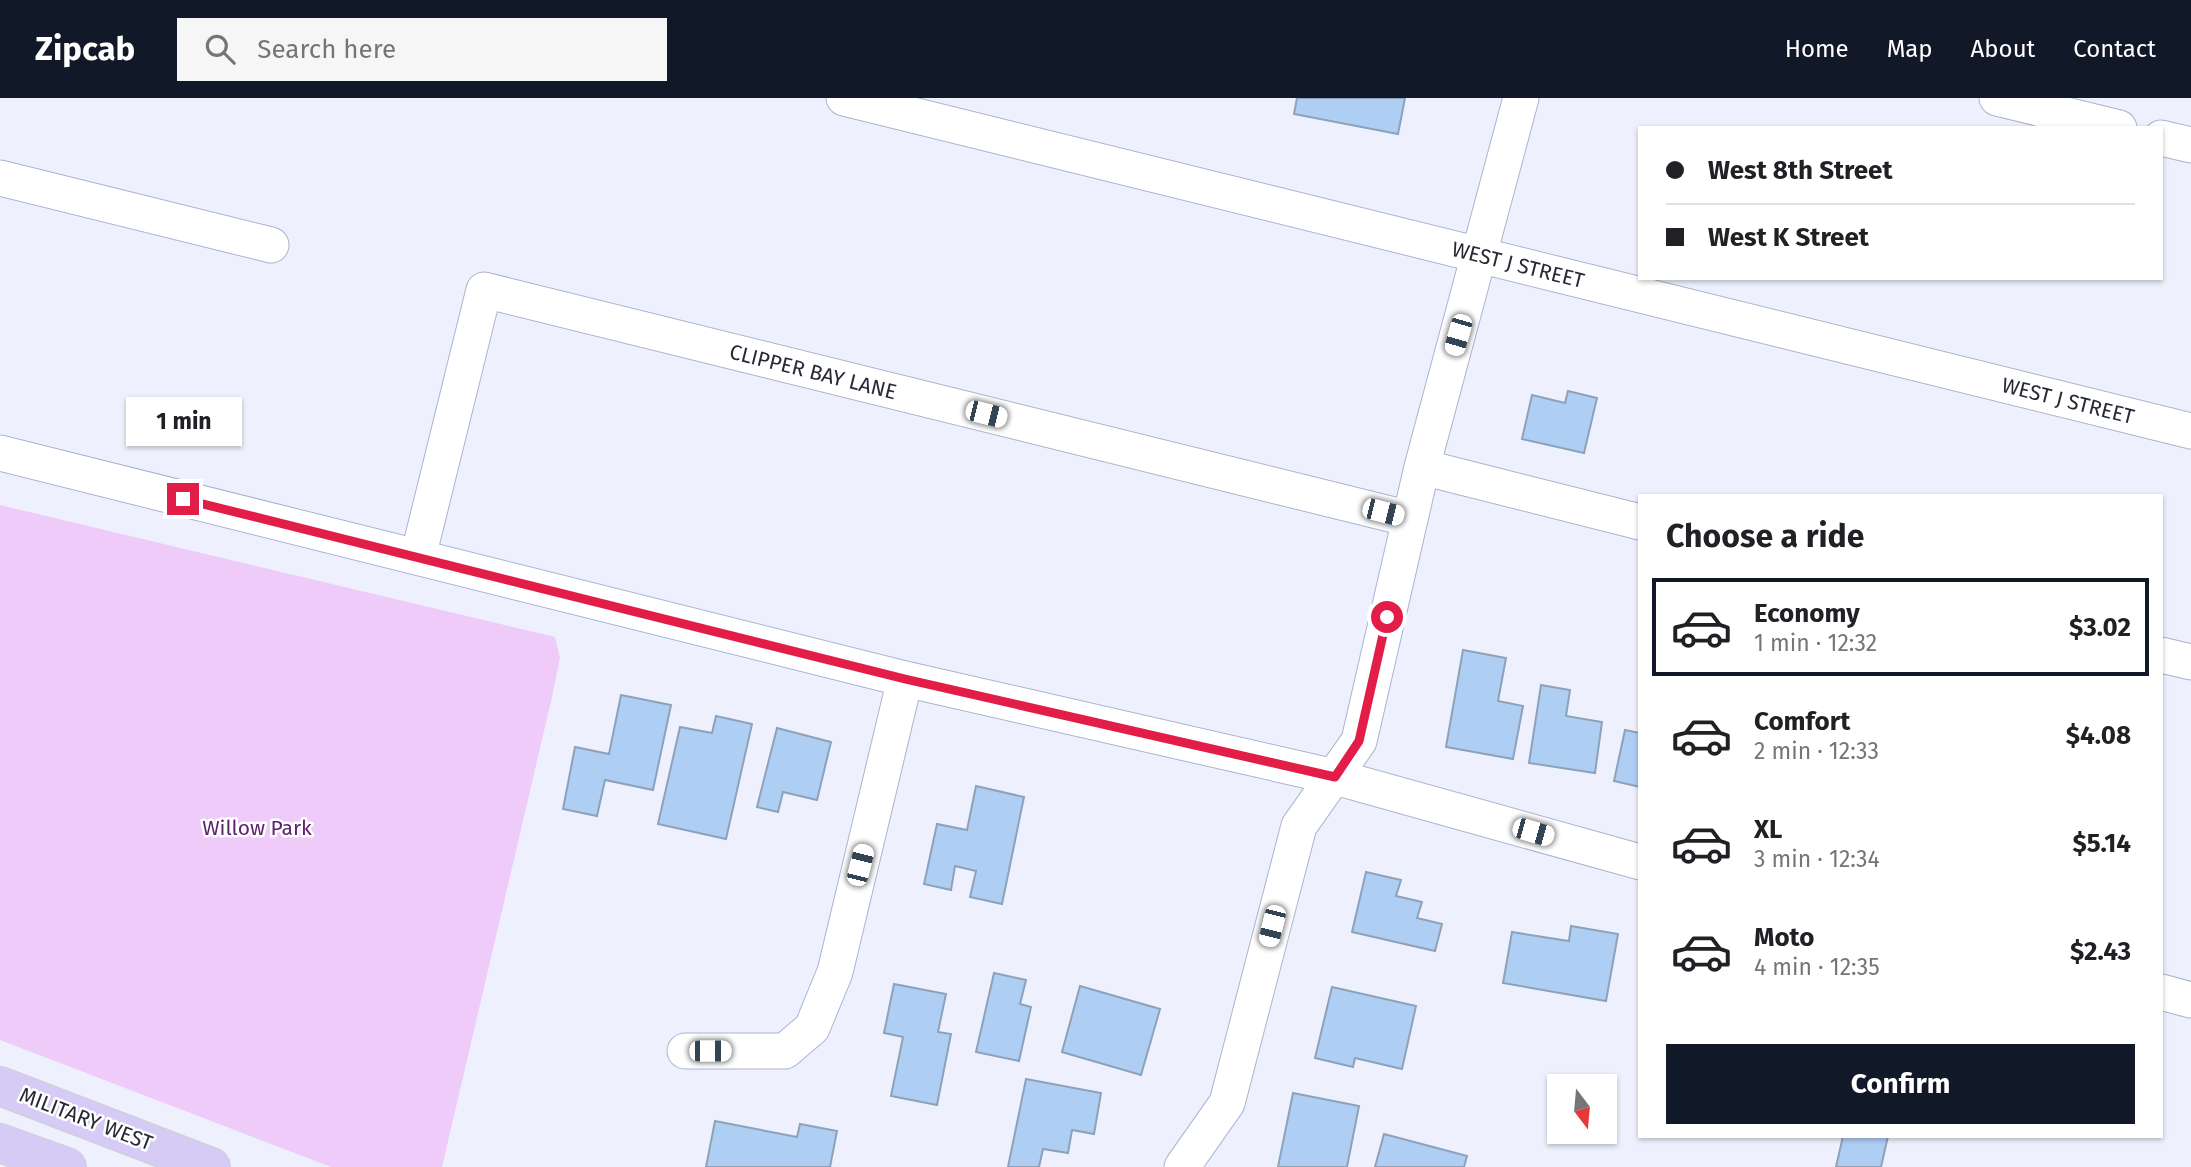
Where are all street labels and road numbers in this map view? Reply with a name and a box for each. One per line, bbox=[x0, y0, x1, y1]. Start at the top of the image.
street label: WEST J STREET bbox=[1449, 236, 1587, 294]
street label: CLIPPER BAY LANE bbox=[727, 339, 899, 405]
street label: WEST J STREET bbox=[1999, 372, 2137, 430]
street label: MILITARY WEST bbox=[16, 1082, 156, 1156]

